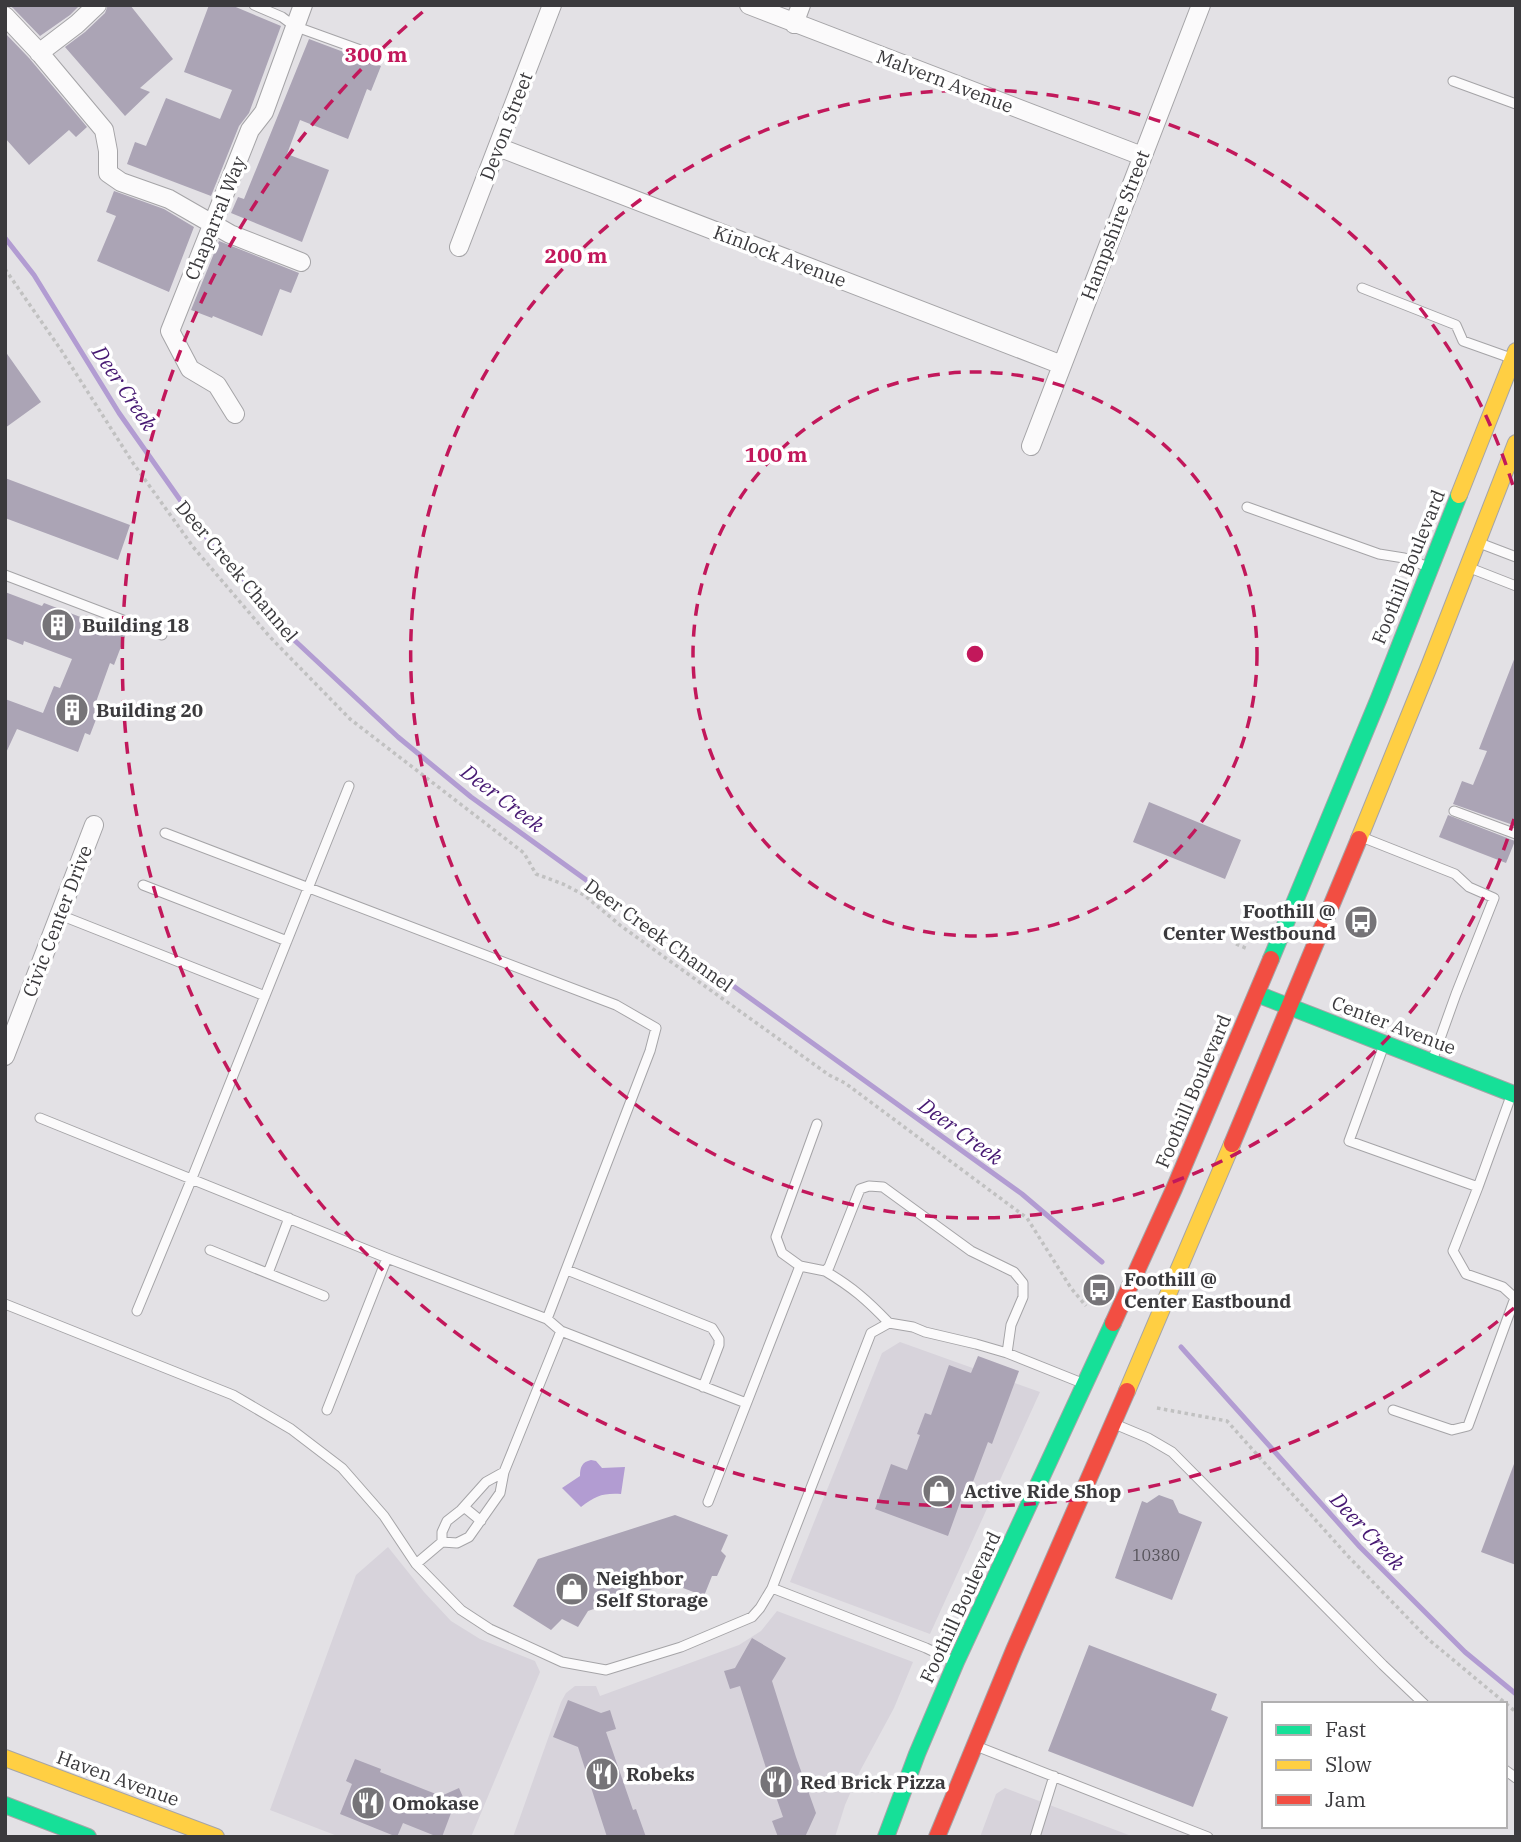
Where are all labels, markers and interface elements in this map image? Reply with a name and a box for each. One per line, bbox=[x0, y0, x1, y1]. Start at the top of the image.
text: 300 m bbox=[344, 40, 408, 68]
street label: Malvern Avenue bbox=[873, 44, 1017, 118]
street label: Devon Street bbox=[474, 68, 538, 184]
street label: Hampshire Street bbox=[1075, 146, 1155, 303]
street label: Chaparral Way bbox=[179, 152, 251, 284]
street label: Kinlock Avenue bbox=[710, 220, 850, 292]
text: 200 m bbox=[544, 241, 608, 269]
water label: Deer Creek bbox=[86, 339, 164, 437]
text: 100 m bbox=[744, 440, 808, 468]
street label: Foothill Boulevard bbox=[1366, 486, 1450, 648]
street label: Deer Creek Channel bbox=[171, 495, 303, 647]
building icon: Building 18 bbox=[39, 606, 77, 644]
place label: Building 18 bbox=[82, 613, 189, 637]
centre of rings bbox=[963, 642, 987, 666]
building icon: Building 20 bbox=[53, 691, 91, 729]
place label: Building 20 bbox=[96, 698, 203, 722]
water label: Deer Creek bbox=[455, 757, 551, 839]
street label: Civic Center Drive bbox=[17, 842, 97, 1000]
street label: Deer Creek Channel bbox=[580, 873, 738, 997]
place label: Foothill @ Center Westbound bbox=[1163, 899, 1336, 945]
bus stop icon: Foothill @ Center Westbound bbox=[1342, 903, 1380, 941]
street label: Center Avenue bbox=[1329, 990, 1459, 1060]
street label: Foothill Boulevard bbox=[1150, 1011, 1236, 1171]
water label: Deer Creek bbox=[913, 1090, 1009, 1171]
place label: Foothill @ Center Eastbound bbox=[1124, 1267, 1291, 1313]
bus stop icon: Foothill @ Center Eastbound bbox=[1080, 1271, 1118, 1309]
shop icon: Active Ride Shop bbox=[920, 1472, 958, 1510]
place label: Active Ride Shop bbox=[964, 1479, 1121, 1503]
water label: Deer Creek bbox=[1324, 1485, 1412, 1577]
street label: Foothill Boulevard bbox=[914, 1527, 1006, 1687]
house number: 10380 bbox=[1132, 1545, 1180, 1565]
place label: Neighbor Self Storage bbox=[596, 1566, 708, 1612]
shop icon: Neighbor Self Storage bbox=[553, 1570, 591, 1608]
legend bbox=[1262, 1702, 1507, 1828]
text: Fast bbox=[1325, 1715, 1366, 1743]
street label: Haven Avenue bbox=[53, 1745, 183, 1811]
text: Slow bbox=[1325, 1750, 1372, 1778]
restaurant icon: Robeks bbox=[583, 1755, 621, 1793]
place label: Robeks bbox=[626, 1762, 695, 1786]
restaurant icon: Red Brick Pizza bbox=[757, 1763, 795, 1801]
place label: Red Brick Pizza bbox=[800, 1770, 946, 1794]
restaurant icon: Omokase bbox=[349, 1784, 387, 1822]
text: Jam bbox=[1325, 1785, 1366, 1813]
place label: Omokase bbox=[392, 1791, 479, 1815]

